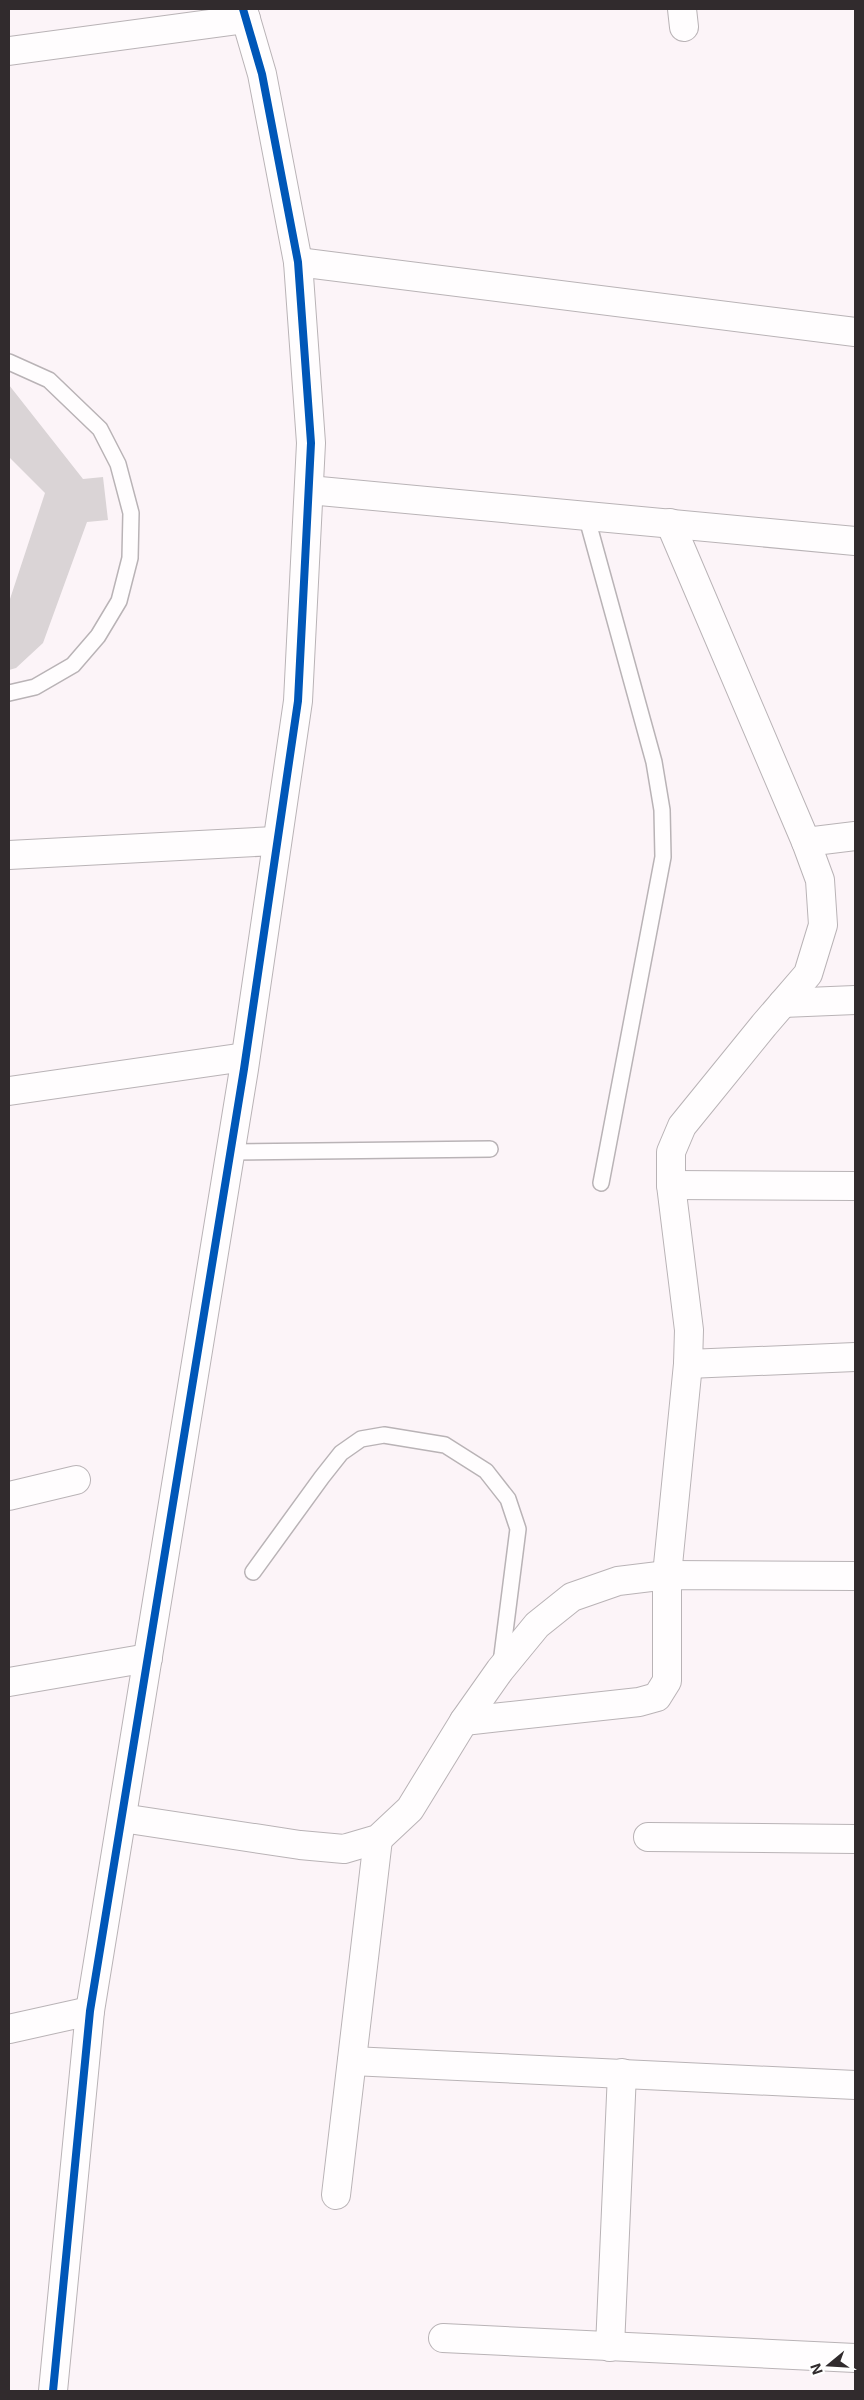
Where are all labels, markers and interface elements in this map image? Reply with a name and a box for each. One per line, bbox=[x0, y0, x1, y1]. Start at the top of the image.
north arrow bbox=[804, 2340, 854, 2390]
text: N bbox=[806, 2361, 826, 2377]

